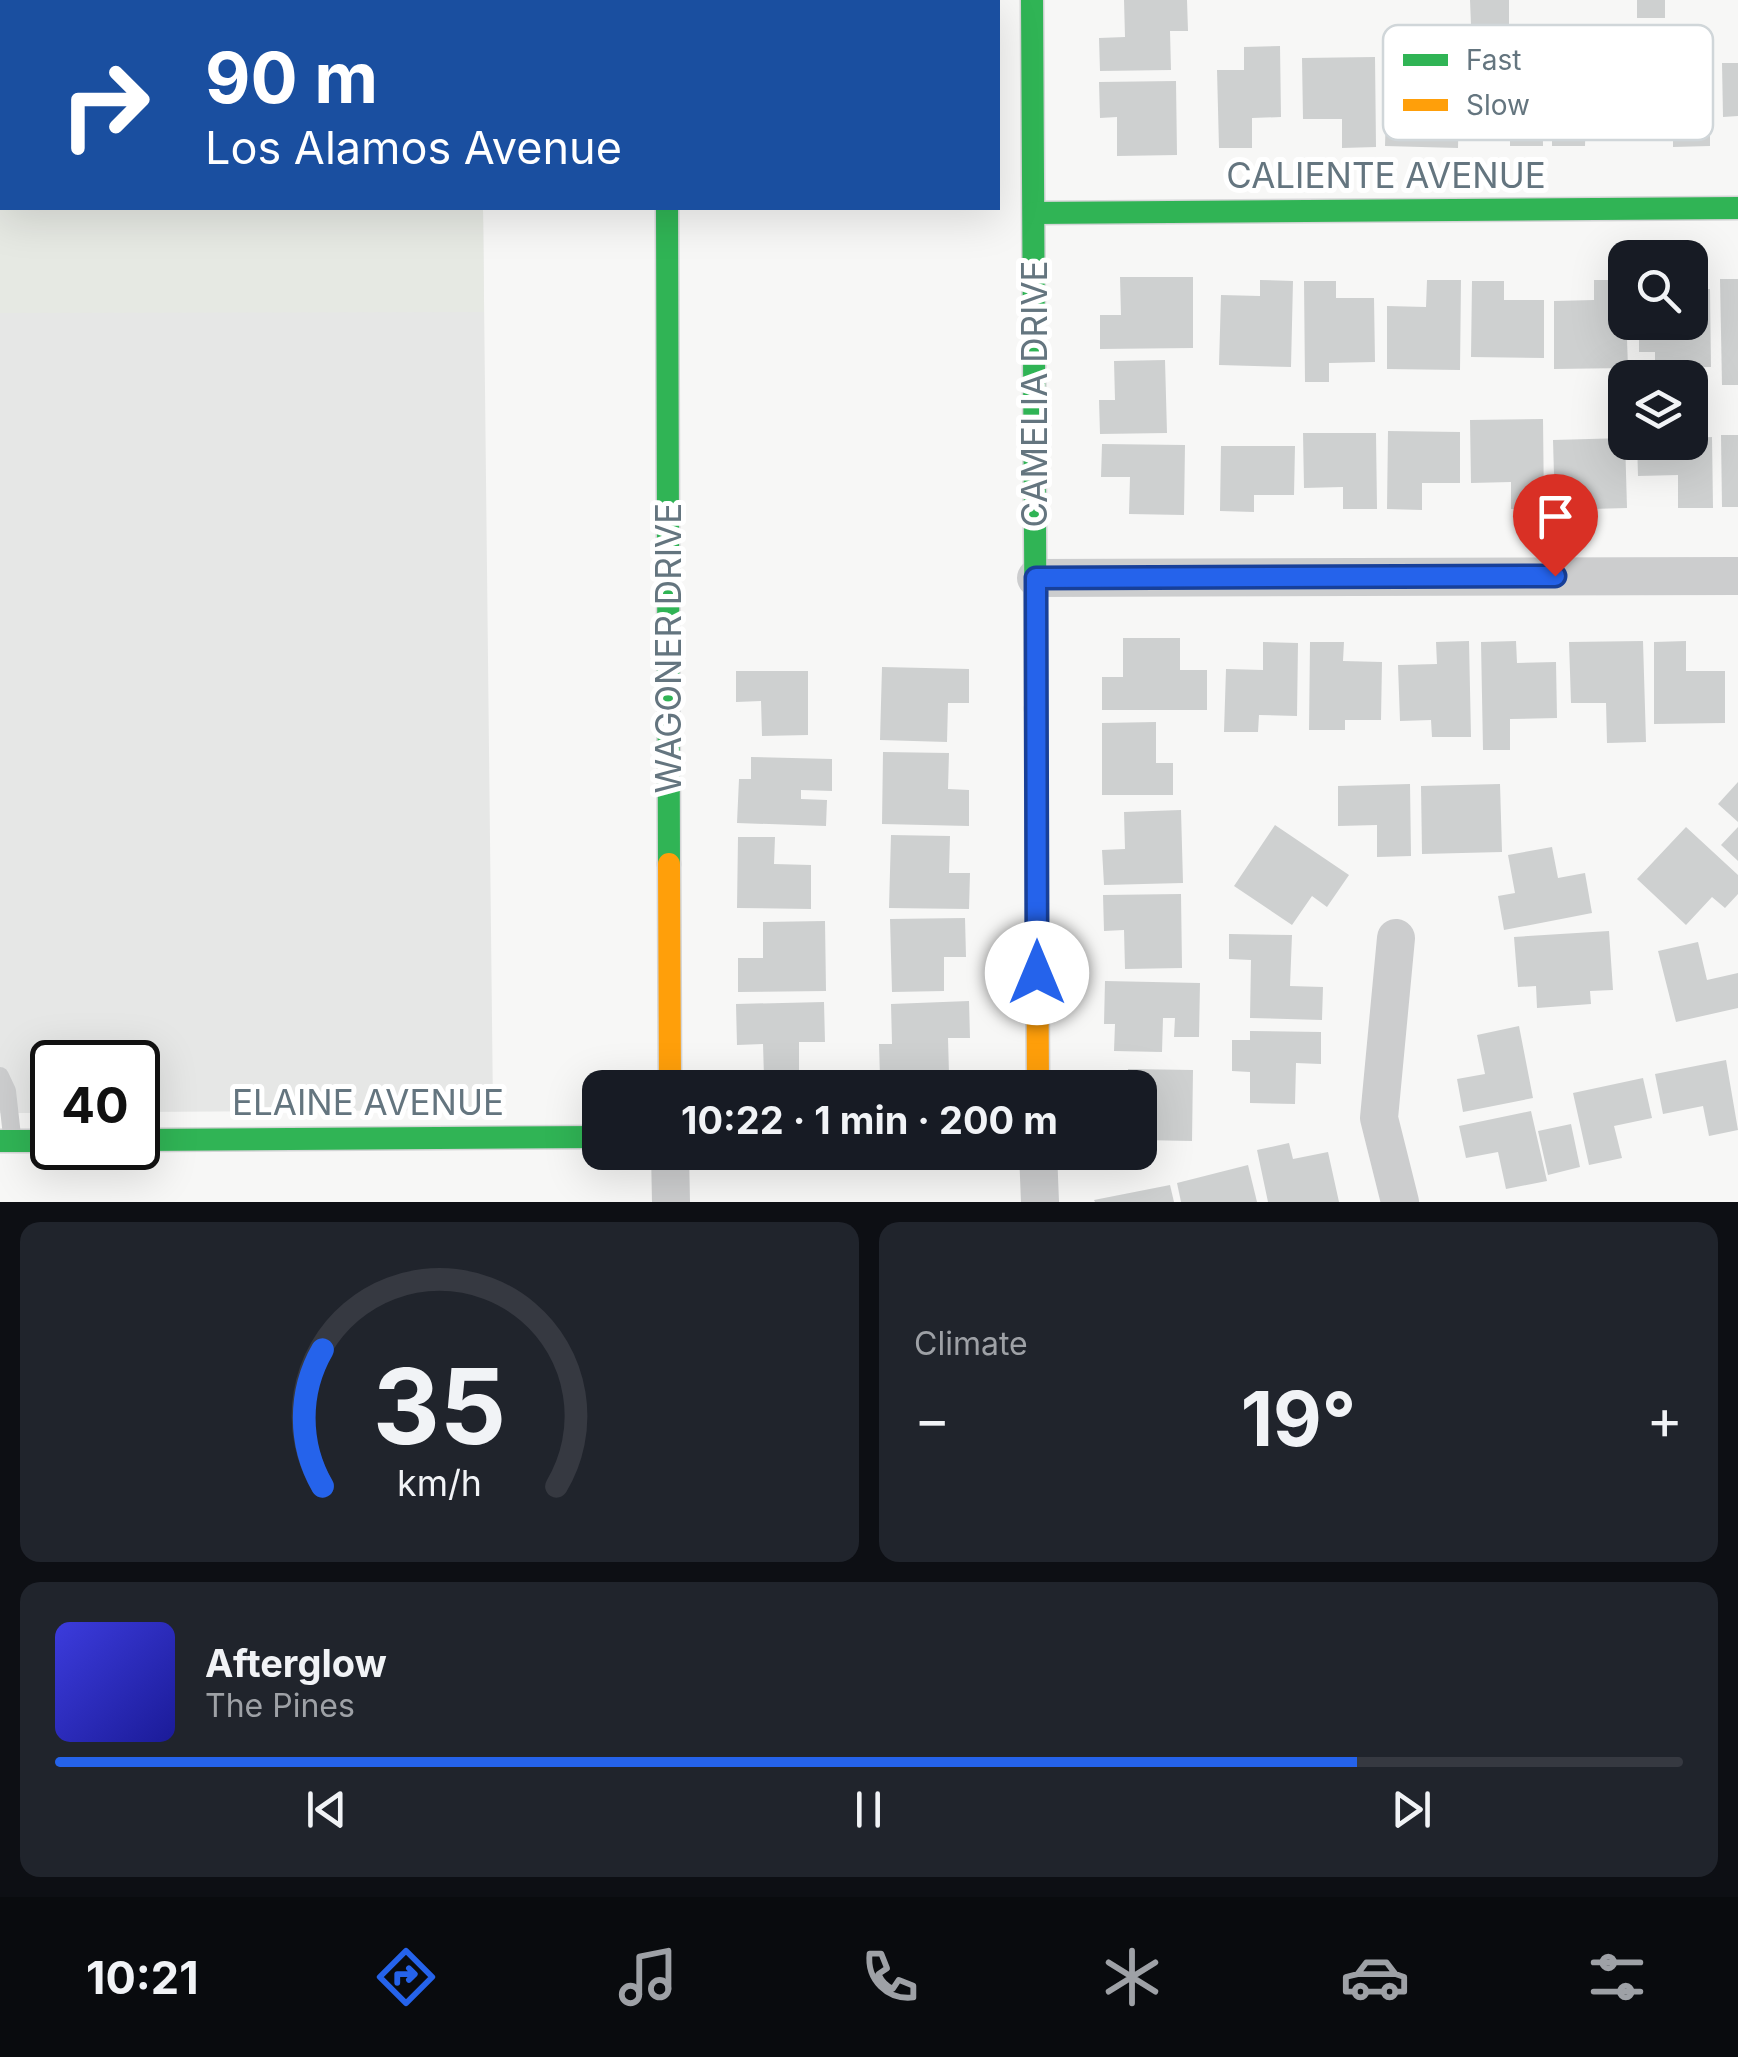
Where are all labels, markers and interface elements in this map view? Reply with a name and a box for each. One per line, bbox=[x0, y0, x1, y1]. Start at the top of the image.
legend bbox=[1383, 25, 1713, 140]
text: 90 m bbox=[205, 35, 378, 120]
icon: right bbox=[40, 40, 170, 170]
text: Fast bbox=[1466, 43, 1522, 77]
text: Slow bbox=[1466, 88, 1530, 122]
text: Los Alamos Avenue bbox=[205, 120, 622, 175]
street label: CALIENTE AVENUE bbox=[1226, 154, 1546, 196]
map controls bbox=[1608, 240, 1708, 460]
button: search bbox=[1608, 240, 1708, 340]
street label: CAMELIA DRIVE bbox=[1013, 260, 1055, 528]
button: layers bbox=[1608, 360, 1708, 460]
pin bbox=[1513, 474, 1598, 577]
icon: arrive bbox=[1528, 489, 1583, 544]
street label: WAGONER DRIVE bbox=[647, 503, 689, 793]
position arrow bbox=[985, 921, 1089, 1025]
speed limit sign: 40 bbox=[30, 1040, 160, 1170]
street label: ELAINE AVENUE bbox=[232, 1081, 504, 1123]
text: 10:22 · 1 min · 200 m bbox=[681, 1097, 1058, 1143]
text: Climate bbox=[914, 1324, 1028, 1363]
text: 35 bbox=[373, 1343, 506, 1469]
text: 19° bbox=[1241, 1373, 1356, 1464]
text: − bbox=[914, 1386, 950, 1452]
text: + bbox=[1647, 1386, 1683, 1452]
text: km/h bbox=[397, 1461, 482, 1505]
text: Afterglow bbox=[205, 1640, 387, 1686]
text: The Pines bbox=[205, 1686, 355, 1725]
icon: previous bbox=[299, 1782, 354, 1837]
icon: pause bbox=[841, 1782, 896, 1837]
icon: next bbox=[1384, 1782, 1439, 1837]
icon: directions bbox=[371, 1942, 441, 2012]
icon: music bbox=[613, 1942, 683, 2012]
icon: phone bbox=[855, 1942, 925, 2012]
icon: climate bbox=[1097, 1942, 1167, 2012]
icon: car bbox=[1340, 1942, 1410, 2012]
icon: filters bbox=[1582, 1942, 1652, 2012]
text: 10:21 bbox=[86, 1950, 199, 2005]

